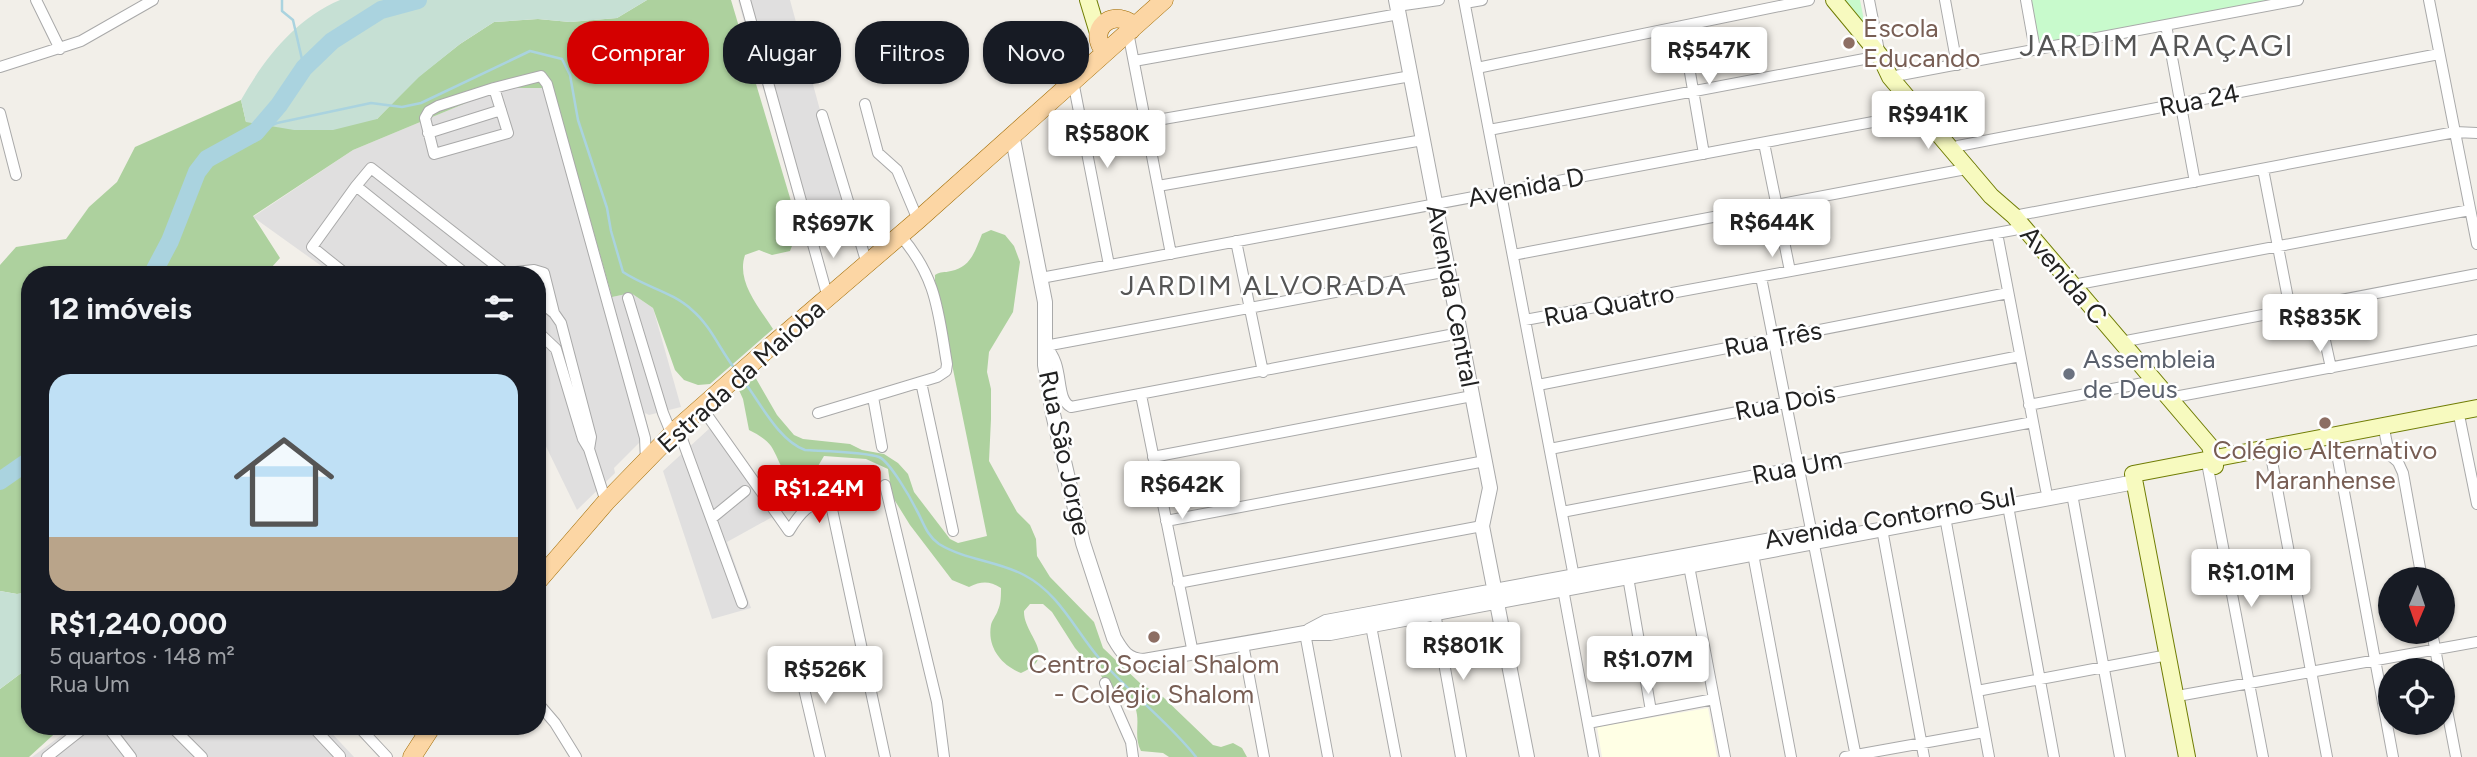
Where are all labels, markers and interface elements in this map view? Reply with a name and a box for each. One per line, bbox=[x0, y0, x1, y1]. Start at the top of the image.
place label: Escola Educando bbox=[1863, 12, 1980, 74]
chip: Comprar bbox=[567, 21, 709, 84]
chip: Alugar bbox=[723, 21, 841, 84]
chip: Filtros bbox=[855, 21, 969, 84]
chip: Novo bbox=[983, 21, 1089, 84]
district label: JARDIM ARAÇAGI bbox=[2019, 27, 2295, 64]
pin: R$547K bbox=[1652, 28, 1766, 87]
marker: Escola Educando bbox=[1841, 35, 1857, 51]
text: R$547K bbox=[1667, 36, 1751, 64]
street label: Rua 24 bbox=[2156, 77, 2242, 123]
pin: R$941K bbox=[1871, 92, 1985, 151]
text: R$941K bbox=[1888, 100, 1968, 128]
pin: R$580K bbox=[1050, 110, 1164, 170]
text: R$580K bbox=[1064, 119, 1150, 147]
street label: Avenida D bbox=[1465, 160, 1587, 214]
pin: R$644K bbox=[1715, 200, 1829, 259]
pin: R$697K bbox=[776, 201, 890, 260]
street label: Avenida Central bbox=[1420, 202, 1486, 390]
text: R$644K bbox=[1729, 208, 1815, 236]
text: R$697K bbox=[792, 209, 874, 237]
street label: Avenida C bbox=[2014, 219, 2114, 331]
district label: JARDIM ALVORADA bbox=[1120, 268, 1408, 302]
street label: Rua Quatro bbox=[1541, 277, 1677, 333]
icon: filters bbox=[480, 289, 518, 327]
text: 12 imóveis bbox=[49, 290, 192, 327]
street label: Estrada da Maioba bbox=[651, 292, 831, 460]
pin: R$835K bbox=[2263, 294, 2377, 354]
text: R$835K bbox=[2278, 303, 2362, 331]
street label: Rua Três bbox=[1721, 314, 1825, 364]
place label: Assembleia de Deus bbox=[2083, 343, 2216, 405]
marker: Assembleia de Deus bbox=[2061, 366, 2077, 382]
street label: Rua São Jorge bbox=[1032, 368, 1098, 538]
street label: Rua Dois bbox=[1732, 377, 1838, 427]
marker: Colégio Alternativo Maranhense bbox=[2317, 415, 2333, 431]
icon: home bbox=[221, 419, 347, 545]
place label: Colégio Alternativo Maranhense bbox=[2213, 434, 2437, 496]
street label: Rua Um bbox=[1749, 443, 1845, 491]
pin: R$642K bbox=[1125, 462, 1239, 521]
pin: R$1.24M bbox=[754, 466, 884, 525]
text: R$642K bbox=[1140, 470, 1224, 498]
text: R$1.24M bbox=[774, 474, 864, 502]
street label: Avenida Contorno Sul bbox=[1762, 480, 2018, 556]
pin: R$1.01M bbox=[2186, 550, 2316, 609]
text: R$1.01M bbox=[2207, 558, 2295, 586]
north arrow bbox=[2378, 567, 2455, 644]
map controls bbox=[2378, 567, 2455, 735]
text: R$1,240,000 bbox=[49, 605, 227, 642]
pin: R$801K bbox=[1406, 622, 1520, 682]
marker: Centro Social Shalom - Colégio Shalom bbox=[1146, 629, 1162, 645]
text: R$801K bbox=[1422, 631, 1504, 659]
pin: R$1.07M bbox=[1583, 636, 1713, 696]
text: 5 quartos · 148 m² bbox=[49, 642, 235, 670]
text: R$1.07M bbox=[1603, 645, 1693, 673]
pin: R$526K bbox=[768, 646, 882, 706]
place label: Centro Social Shalom - Colégio Shalom bbox=[1029, 648, 1279, 710]
text: R$526K bbox=[784, 655, 866, 683]
button: locate bbox=[2378, 658, 2455, 735]
text: Rua Um bbox=[49, 670, 129, 698]

